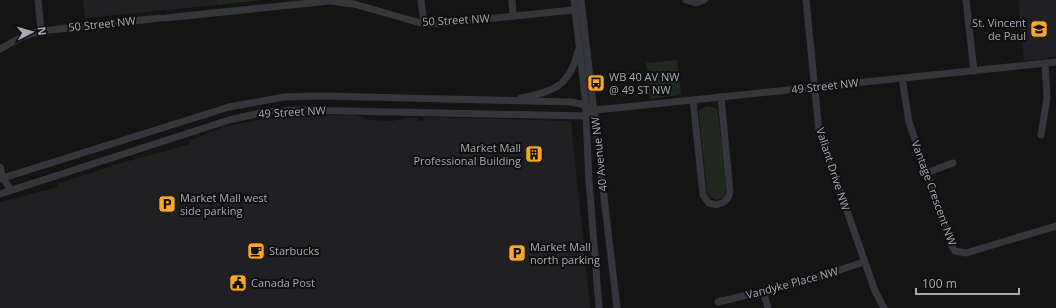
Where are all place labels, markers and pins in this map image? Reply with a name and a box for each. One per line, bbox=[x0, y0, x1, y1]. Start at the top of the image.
place label: St. Vincent de Paul bbox=[972, 15, 1026, 43]
school or university icon: St. Vincent de Paul bbox=[1029, 19, 1049, 39]
place label: WB 40 AV NW @ 49 ST NW bbox=[609, 69, 679, 97]
bus stop icon: WB 40 AV NW @ 49 ST NW bbox=[586, 73, 606, 93]
place label: Market Mall Professional Building bbox=[413, 140, 521, 168]
building icon: Market Mall Professional Building bbox=[524, 144, 544, 164]
place label: Market Mall west side parking bbox=[180, 190, 268, 218]
parking icon: Market Mall west side parking bbox=[157, 194, 177, 214]
place label: Market Mall north parking bbox=[530, 239, 600, 267]
cafe icon: Starbucks bbox=[246, 241, 266, 261]
place label: Starbucks bbox=[269, 243, 319, 258]
parking icon: Market Mall north parking bbox=[507, 243, 527, 263]
public building icon: Canada Post bbox=[228, 273, 248, 293]
place label: Canada Post bbox=[251, 275, 315, 290]

